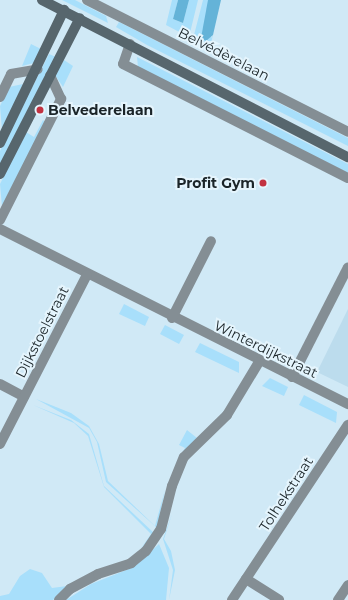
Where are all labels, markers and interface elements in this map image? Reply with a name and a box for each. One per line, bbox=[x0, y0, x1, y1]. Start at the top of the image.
street label: Belvédèrelaan bbox=[176, 24, 272, 84]
place label: Belvederelaan bbox=[48, 102, 153, 118]
marker: Belvederelaan bbox=[35, 105, 45, 115]
place label: Profit Gym bbox=[176, 175, 255, 191]
marker: Profit Gym bbox=[258, 178, 268, 188]
street label: Dijkstoelstraat bbox=[12, 283, 72, 381]
street label: Winterdijkstraat bbox=[212, 317, 320, 381]
street label: Tolhekstraat bbox=[256, 454, 316, 534]

